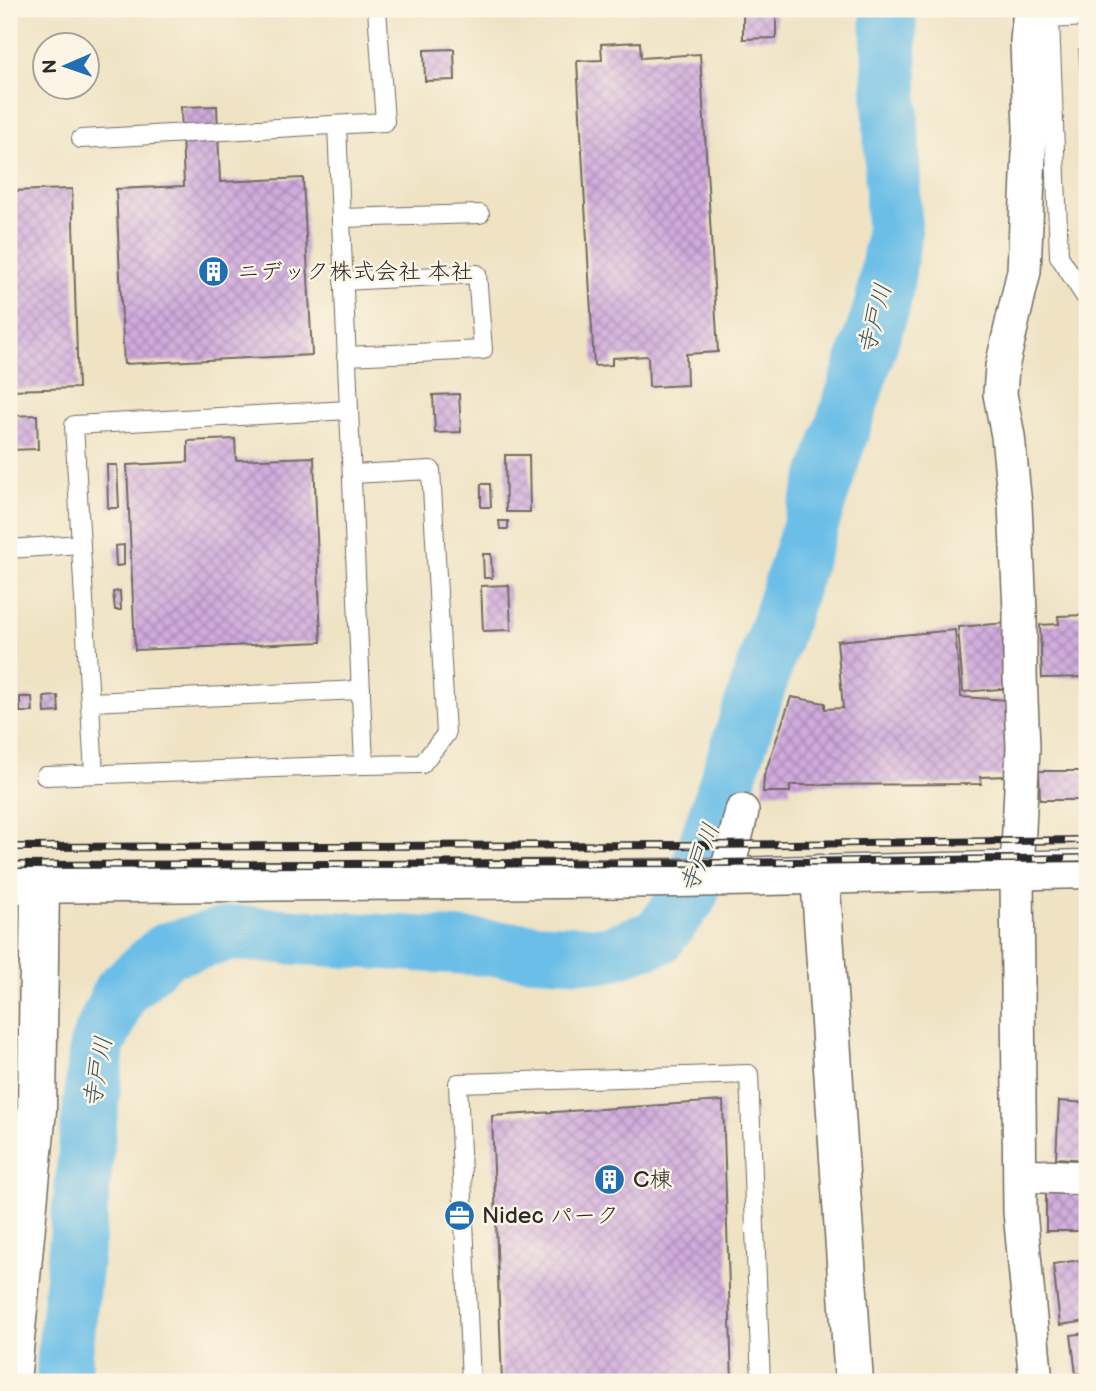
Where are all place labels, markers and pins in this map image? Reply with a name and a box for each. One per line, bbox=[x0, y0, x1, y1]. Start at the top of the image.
building icon: ニデック株式会社 本社 bbox=[197, 255, 231, 289]
place label: ニデック株式会社 本社 bbox=[237, 258, 473, 286]
building icon: C棟 bbox=[593, 1163, 627, 1197]
place label: C棟 bbox=[633, 1166, 672, 1194]
office icon: Nidec パーク bbox=[442, 1199, 476, 1233]
place label: Nidec パーク bbox=[482, 1202, 619, 1230]

